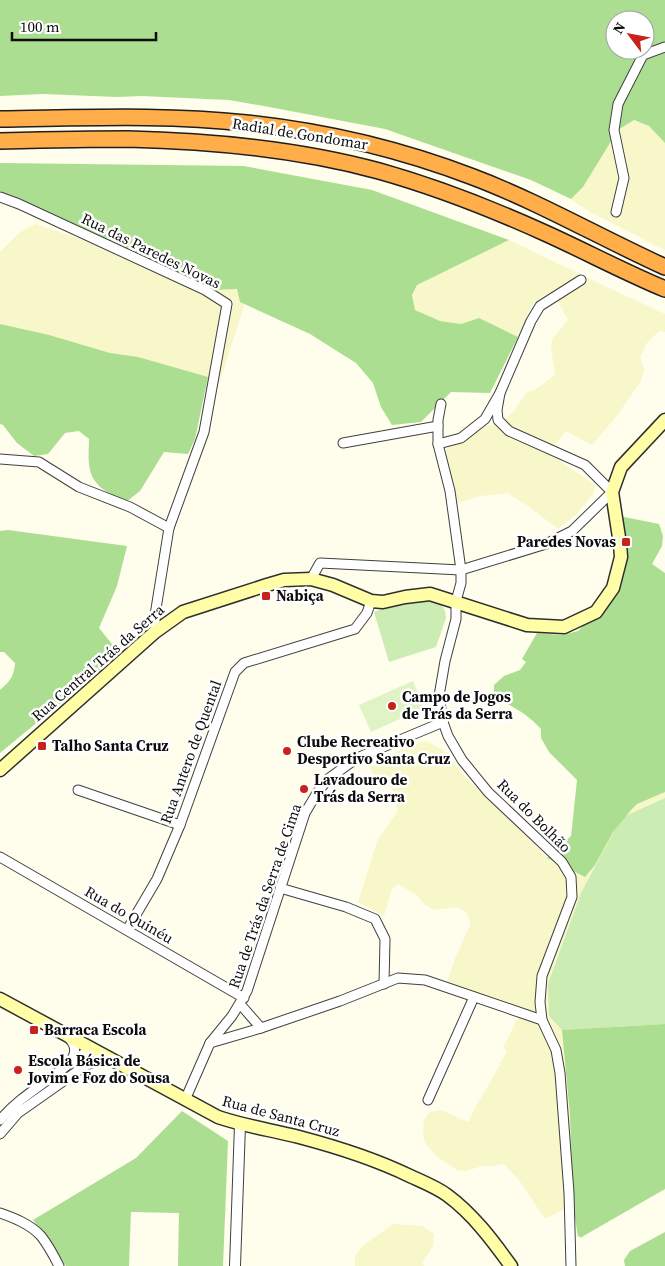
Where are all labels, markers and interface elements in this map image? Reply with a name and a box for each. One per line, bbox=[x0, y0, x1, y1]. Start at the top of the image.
scale bar bbox=[12, 10, 156, 42]
north arrow bbox=[605, 10, 655, 60]
text: 100 m bbox=[20, 16, 60, 37]
text: N bbox=[608, 18, 630, 38]
street label: Radial de Gondomar bbox=[231, 112, 370, 155]
street label: Rua das Paredes Novas bbox=[78, 208, 224, 293]
place label: Paredes Novas bbox=[517, 531, 616, 552]
marker: Paredes Novas bbox=[620, 536, 632, 548]
place label: Nabiça bbox=[276, 585, 325, 606]
marker: Nabiça bbox=[260, 590, 272, 602]
street label: Rua Central Trás da Serra bbox=[27, 599, 169, 726]
street label: Rua Antero de Quental bbox=[155, 677, 226, 827]
place label: Campo de Jogos de Trás da Serra bbox=[402, 686, 514, 724]
marker: Campo de Jogos de Trás da Serra bbox=[386, 700, 398, 712]
place label: Clube Recreativo Desportivo Santa Cruz bbox=[297, 731, 450, 769]
place label: Talho Santa Cruz bbox=[52, 735, 169, 756]
marker: Talho Santa Cruz bbox=[36, 740, 48, 752]
marker: Clube Recreativo Desportivo Santa Cruz bbox=[281, 745, 293, 757]
place label: Lavadouro de Trás da Serra bbox=[314, 769, 408, 807]
street label: Rua do Bolhão bbox=[493, 774, 576, 857]
marker: Lavadouro de Trás da Serra bbox=[298, 783, 310, 795]
street label: Rua de Trás da Serra de Cima bbox=[223, 800, 306, 991]
street label: Rua do Quinéu bbox=[81, 881, 178, 949]
place label: Barraca Escola bbox=[44, 1019, 147, 1040]
marker: Barraca Escola bbox=[28, 1024, 40, 1036]
place label: Escola Básica de Jovim e Foz do Sousa bbox=[27, 1050, 171, 1088]
marker: Escola Básica de Jovim e Foz do Sousa bbox=[12, 1064, 24, 1076]
street label: Rua de Santa Cruz bbox=[220, 1090, 342, 1141]

